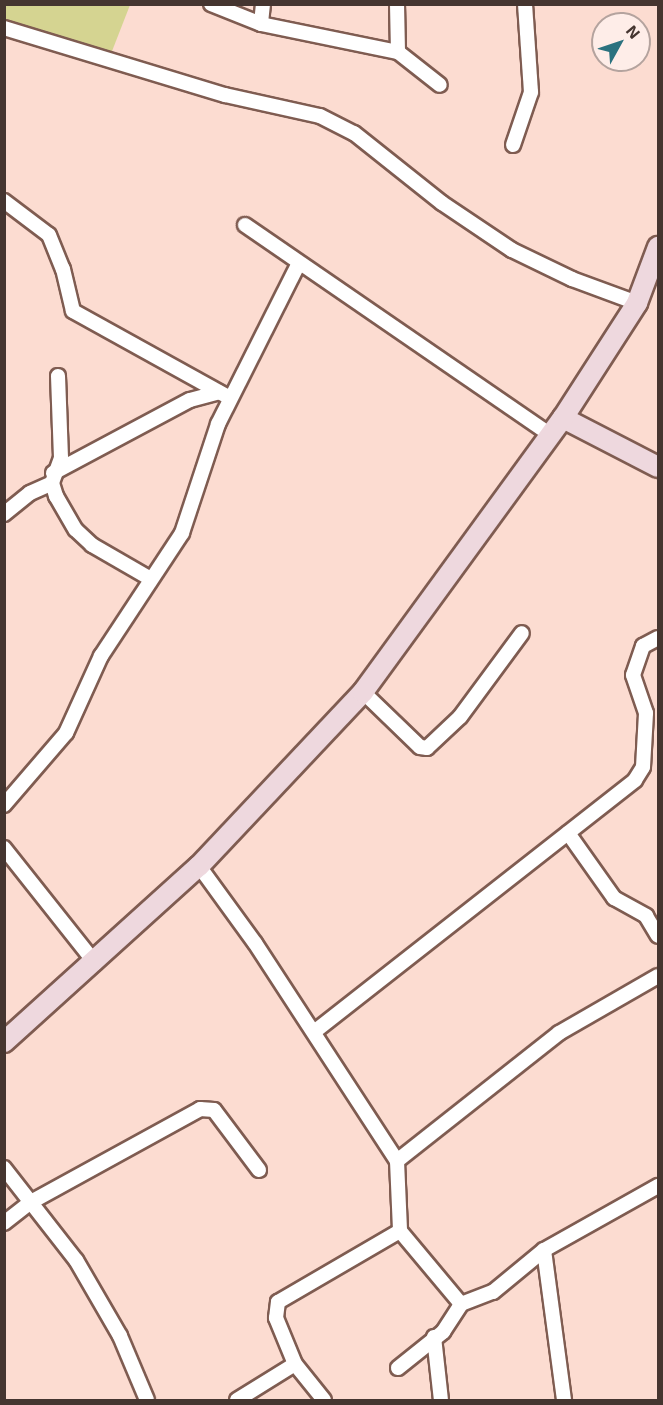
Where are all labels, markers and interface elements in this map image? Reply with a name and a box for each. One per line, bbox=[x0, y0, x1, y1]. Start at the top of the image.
north arrow bbox=[591, 12, 651, 72]
text: N bbox=[623, 21, 645, 42]

